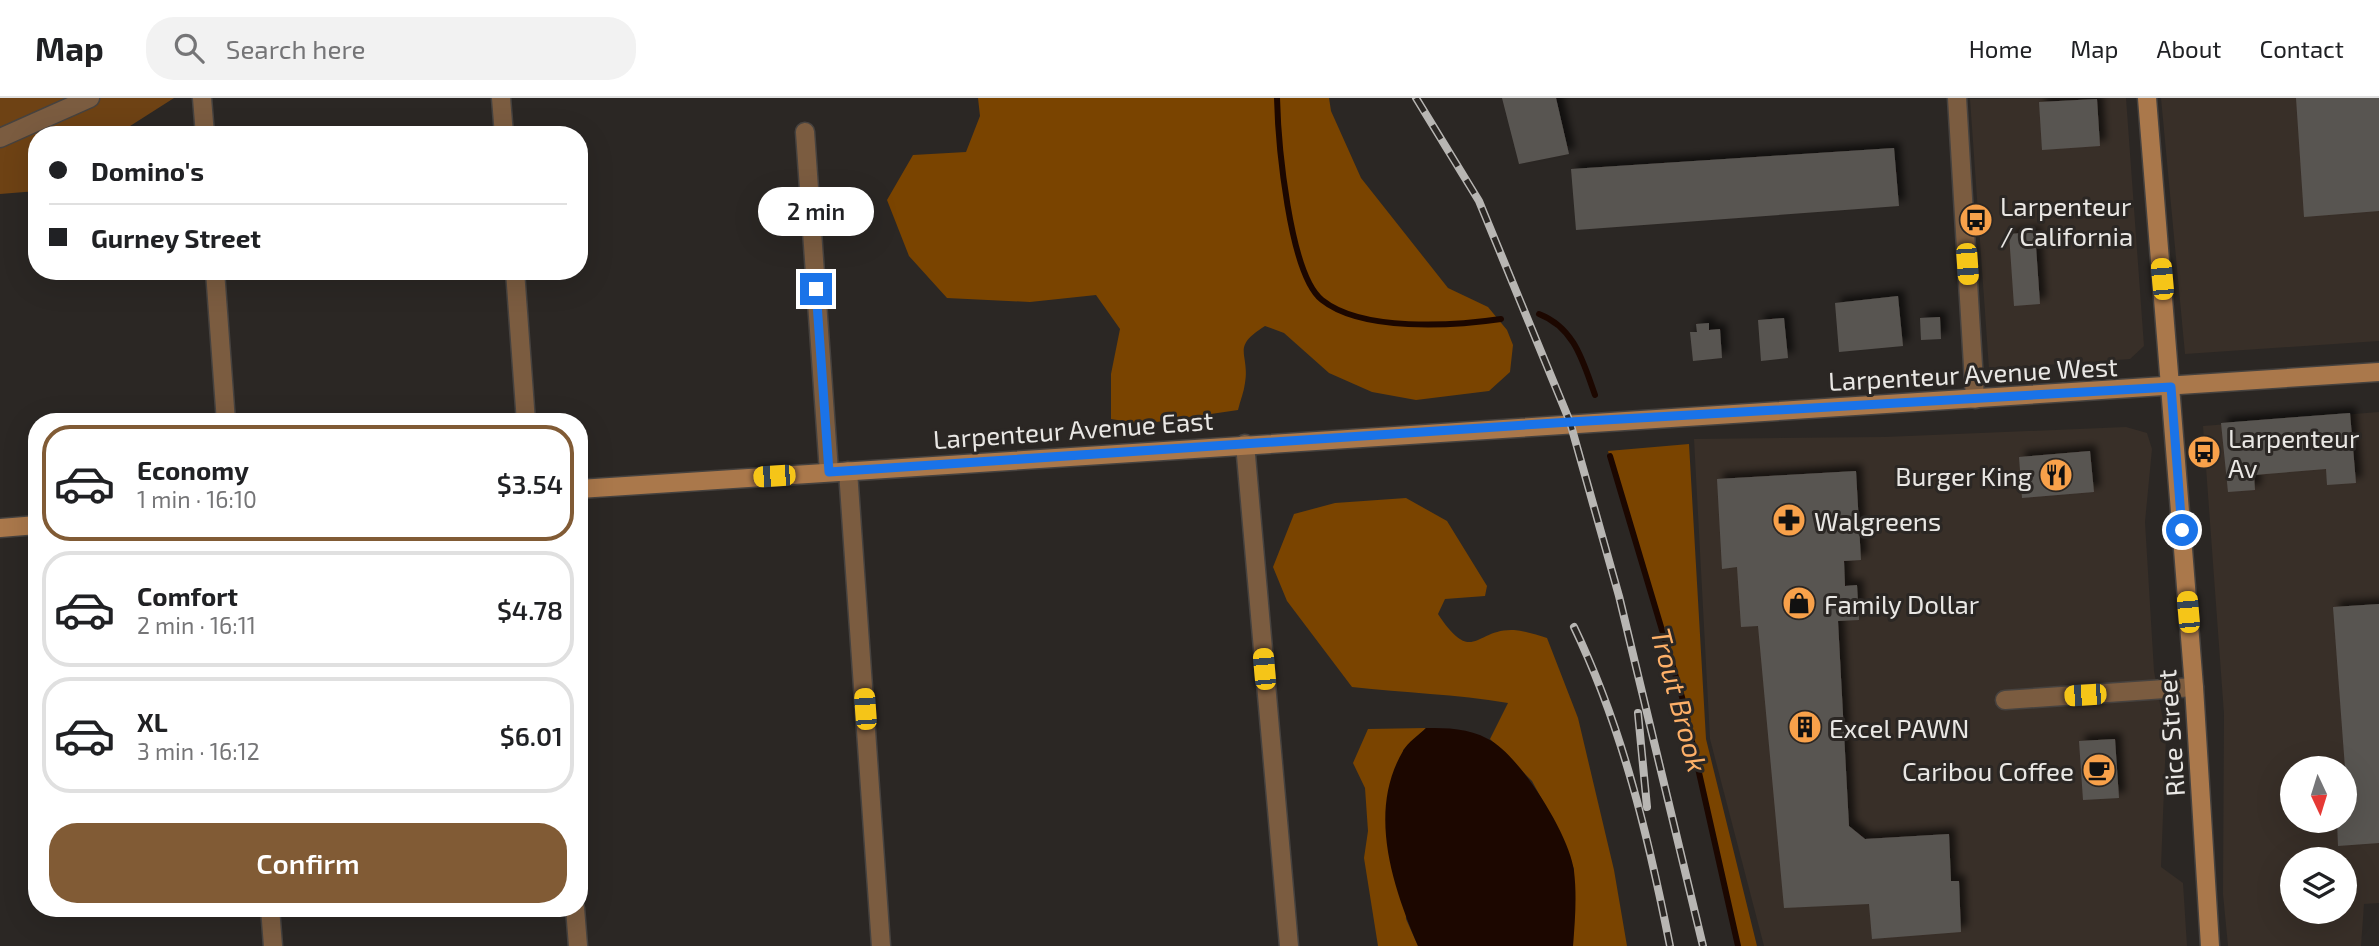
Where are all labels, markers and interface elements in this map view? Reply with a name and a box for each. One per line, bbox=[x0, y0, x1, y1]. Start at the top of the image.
search box bbox=[146, 17, 636, 80]
text: Map bbox=[35, 28, 104, 68]
icon: search bbox=[170, 29, 208, 67]
text: Search here bbox=[226, 33, 365, 64]
text: Home bbox=[1969, 34, 2032, 63]
text: Map bbox=[2070, 34, 2118, 63]
text: About bbox=[2156, 34, 2222, 63]
text: Contact bbox=[2260, 34, 2344, 63]
text: Domino's bbox=[91, 155, 204, 186]
callout: 2 min bbox=[758, 188, 874, 236]
place label: Larpenteur / California bbox=[2000, 190, 2133, 251]
text: 2 min bbox=[787, 197, 845, 225]
bus stop icon: Larpenteur / California bbox=[1957, 201, 1995, 239]
text: Gurney Street bbox=[91, 222, 261, 253]
car bbox=[1956, 242, 1979, 286]
car bbox=[2150, 257, 2175, 301]
route end bbox=[800, 273, 832, 305]
street label: Larpenteur Avenue West bbox=[1827, 350, 2119, 396]
street label: Larpenteur Avenue East bbox=[932, 404, 1214, 454]
place label: Larpenteur Av bbox=[2228, 422, 2359, 483]
bus stop icon: Larpenteur Av bbox=[2185, 433, 2223, 471]
icon: car bbox=[53, 452, 116, 515]
text: Economy bbox=[137, 454, 249, 485]
restaurant icon: Burger King bbox=[2037, 456, 2075, 494]
place label: Burger King bbox=[1895, 460, 2032, 491]
car bbox=[753, 464, 796, 488]
text: $3.54 bbox=[497, 468, 563, 499]
text: 1 min · 16:10 bbox=[137, 485, 257, 513]
pharmacy icon: Walgreens bbox=[1770, 501, 1808, 539]
place label: Walgreens bbox=[1814, 505, 1941, 536]
route start bbox=[2166, 514, 2198, 546]
icon: car bbox=[53, 578, 116, 641]
text: Comfort bbox=[137, 580, 238, 611]
shop icon: Family Dollar bbox=[1780, 584, 1818, 622]
place label: Family Dollar bbox=[1824, 588, 1979, 619]
car bbox=[2176, 590, 2201, 634]
text: $4.78 bbox=[497, 594, 563, 625]
text: 2 min · 16:11 bbox=[137, 611, 256, 639]
water label: Trout Brook bbox=[1644, 624, 1716, 776]
car bbox=[1252, 647, 1277, 691]
street label: Rice Street bbox=[2150, 668, 2190, 797]
car bbox=[2064, 683, 2107, 707]
car bbox=[854, 687, 877, 731]
icon: car bbox=[53, 704, 116, 767]
text: XL bbox=[137, 706, 168, 737]
building icon: Excel PAWN bbox=[1786, 708, 1824, 746]
place label: Excel PAWN bbox=[1829, 712, 1969, 743]
text: $6.01 bbox=[500, 720, 563, 751]
text: 3 min · 16:12 bbox=[137, 737, 260, 765]
cafe icon: Caribou Coffee bbox=[2080, 751, 2118, 789]
place label: Caribou Coffee bbox=[1902, 755, 2074, 786]
north arrow bbox=[2280, 756, 2357, 833]
map controls bbox=[2280, 756, 2357, 924]
button: Confirm bbox=[49, 823, 567, 903]
button: layers bbox=[2280, 847, 2357, 924]

